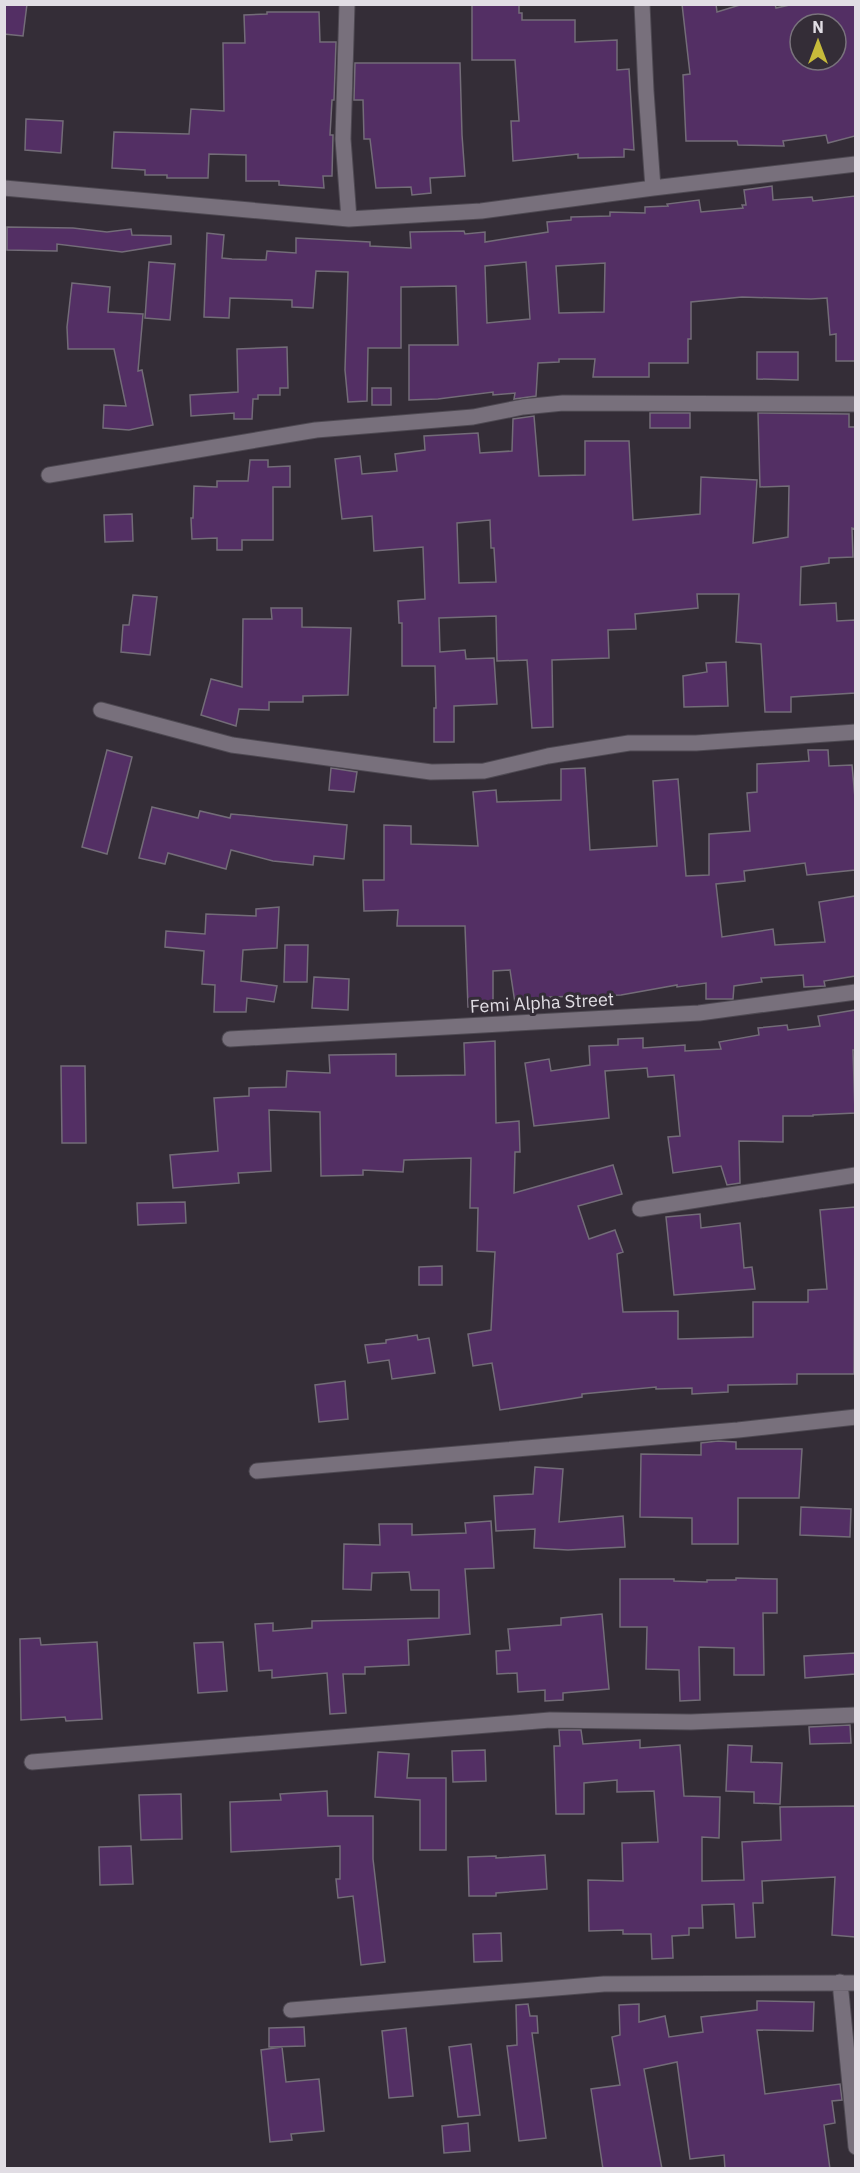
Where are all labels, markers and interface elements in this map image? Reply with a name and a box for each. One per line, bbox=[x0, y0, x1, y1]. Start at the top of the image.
north arrow bbox=[788, 12, 848, 72]
text: N bbox=[812, 17, 824, 37]
street label: Femi Alpha Street bbox=[469, 987, 615, 1018]

